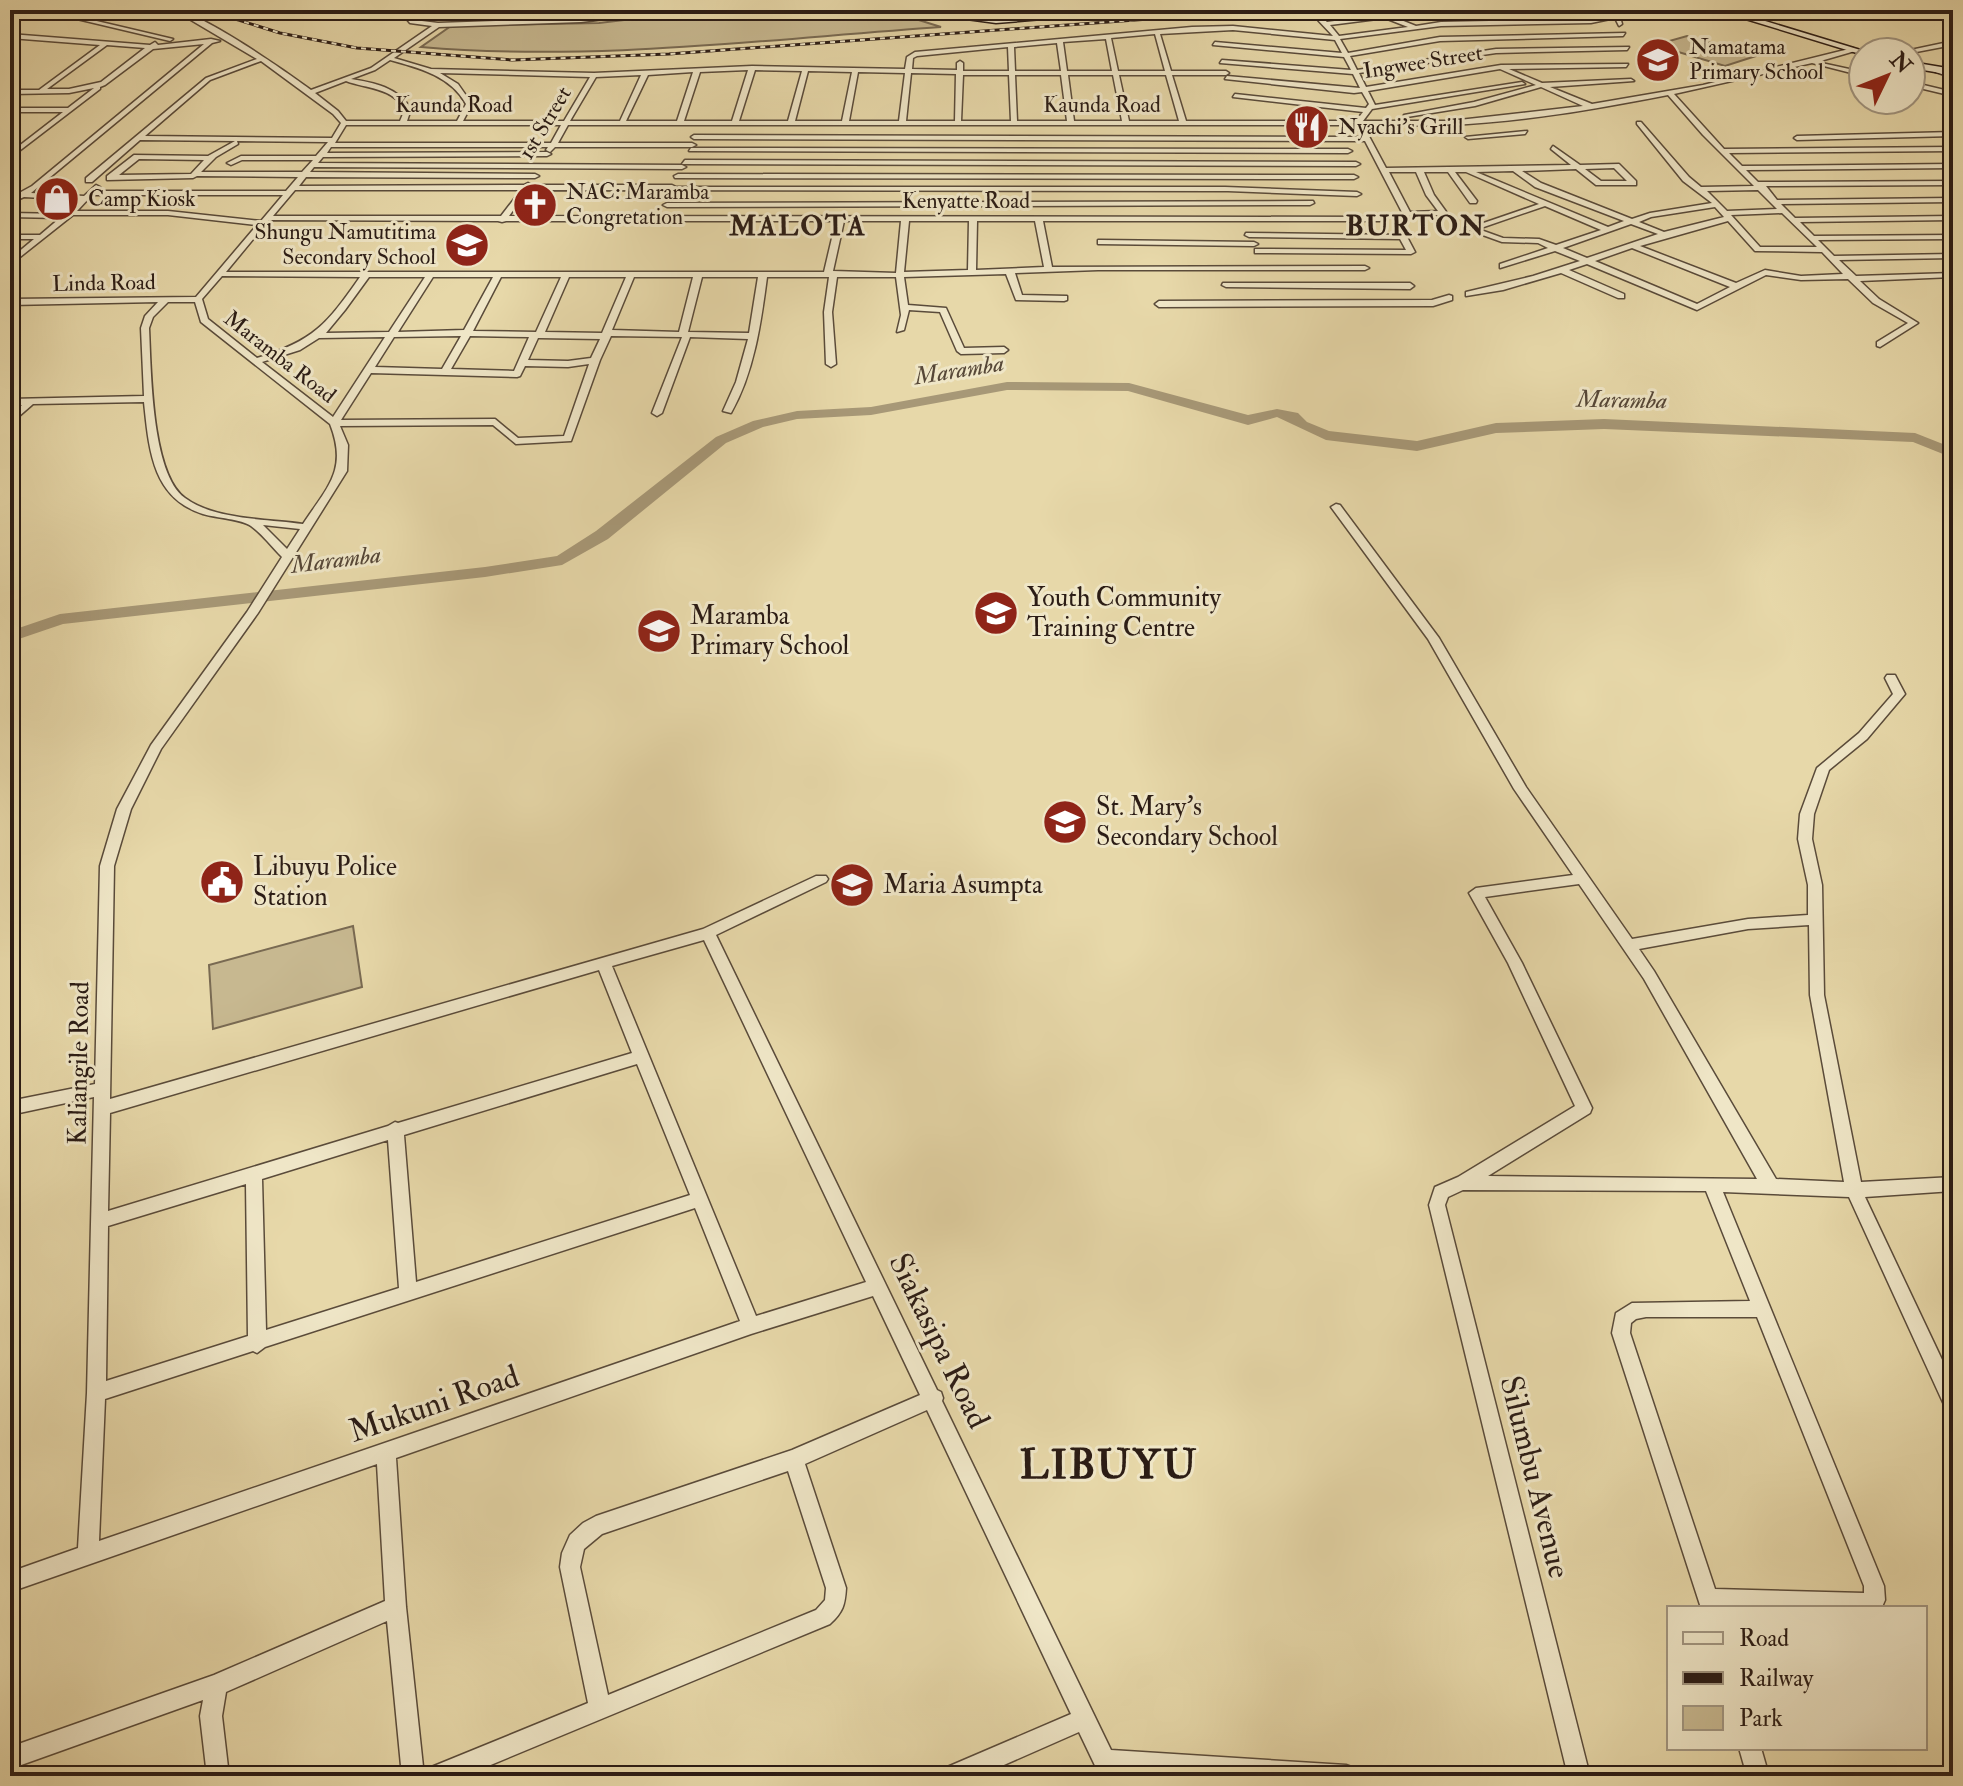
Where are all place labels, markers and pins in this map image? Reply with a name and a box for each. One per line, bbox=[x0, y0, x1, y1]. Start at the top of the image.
place label: Namatama Primary School bbox=[1689, 33, 1824, 86]
school or university icon: Namatama Primary School bbox=[1634, 36, 1682, 84]
restaurant icon: Nyachi's Grill bbox=[1283, 103, 1331, 151]
place label: Nyachi's Grill bbox=[1338, 113, 1464, 141]
shop icon: Camp Kiosk bbox=[33, 175, 81, 223]
place label: NAC: Maramba Congretation bbox=[566, 178, 710, 231]
church icon: NAC: Maramba Congretation bbox=[511, 181, 559, 229]
place label: Camp Kiosk bbox=[88, 185, 196, 214]
place label: Shungu Namutitima Secondary School bbox=[254, 218, 437, 271]
school or university icon: Shungu Namutitima Secondary School bbox=[443, 221, 491, 269]
place label: Youth Community Training Centre bbox=[1027, 582, 1221, 644]
school or university icon: Youth Community Training Centre bbox=[972, 589, 1020, 637]
place label: Maramba Primary School bbox=[690, 600, 850, 662]
school or university icon: Maramba Primary School bbox=[635, 607, 683, 655]
place label: St. Mary's Secondary School bbox=[1096, 791, 1278, 853]
school or university icon: St. Mary's Secondary School bbox=[1041, 798, 1089, 846]
place label: Libuyu Police Station bbox=[253, 851, 397, 913]
public building icon: Libuyu Police Station bbox=[198, 858, 246, 906]
school or university icon: Maria Asumpta bbox=[828, 861, 876, 909]
place label: Maria Asumpta bbox=[883, 869, 1043, 902]

